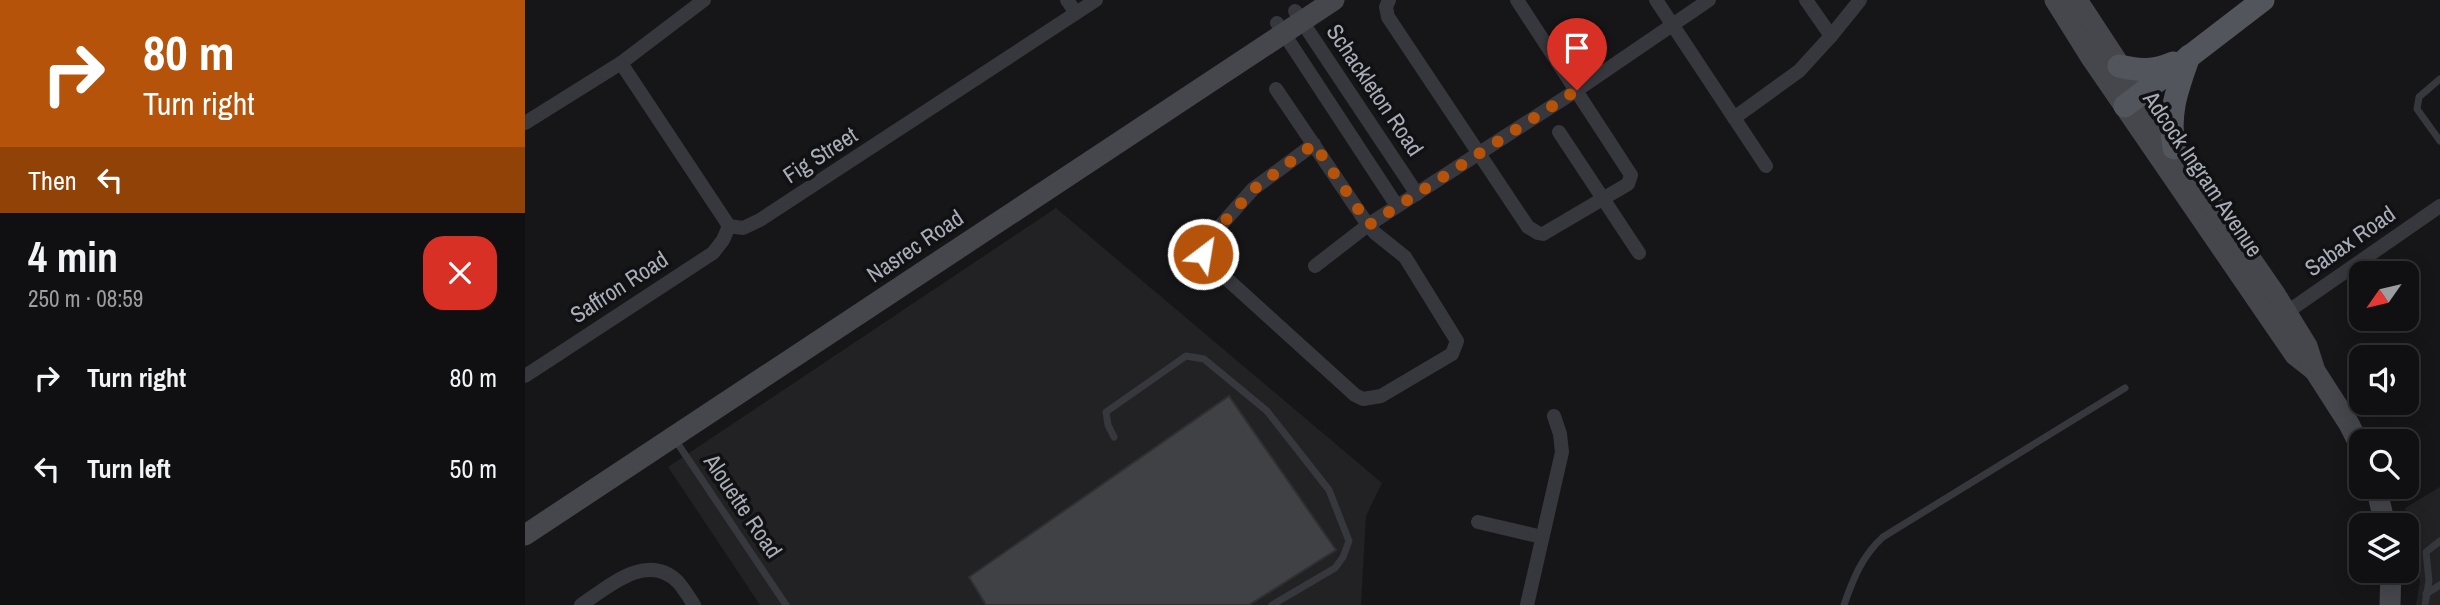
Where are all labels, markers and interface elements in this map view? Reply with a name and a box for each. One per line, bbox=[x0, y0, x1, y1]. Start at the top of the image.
street label: Schackleton Road bbox=[1320, 18, 1431, 162]
pin bbox=[1547, 18, 1607, 90]
text: 80 m bbox=[143, 19, 235, 85]
icon: right bbox=[28, 28, 119, 119]
icon: arrive bbox=[1558, 29, 1596, 67]
text: Turn right bbox=[143, 82, 255, 125]
street label: Adcock Ingram Avenue bbox=[2136, 84, 2270, 263]
street label: Fig Street bbox=[777, 119, 863, 190]
icon: left bbox=[91, 161, 129, 199]
text: Then bbox=[28, 163, 77, 198]
street label: Sabax Road bbox=[2298, 198, 2401, 283]
street label: Nasrec Road bbox=[860, 202, 969, 289]
position arrow bbox=[1166, 217, 1240, 291]
text: 4 min bbox=[28, 229, 118, 285]
button: close bbox=[423, 236, 497, 310]
street label: Saffron Road bbox=[564, 243, 674, 330]
north arrow bbox=[2349, 261, 2419, 331]
map controls bbox=[2349, 261, 2419, 583]
text: 250 m · 08:59 bbox=[28, 283, 143, 314]
button: sound bbox=[2349, 345, 2419, 415]
icon: right bbox=[28, 359, 66, 397]
text: Turn right bbox=[87, 360, 186, 395]
text: 80 m bbox=[450, 360, 497, 395]
button: search bbox=[2349, 429, 2419, 499]
street label: Alouette Road bbox=[697, 447, 790, 564]
icon: left bbox=[28, 450, 66, 488]
text: Turn left bbox=[87, 451, 171, 486]
text: 50 m bbox=[450, 451, 497, 486]
button: layers bbox=[2349, 513, 2419, 583]

